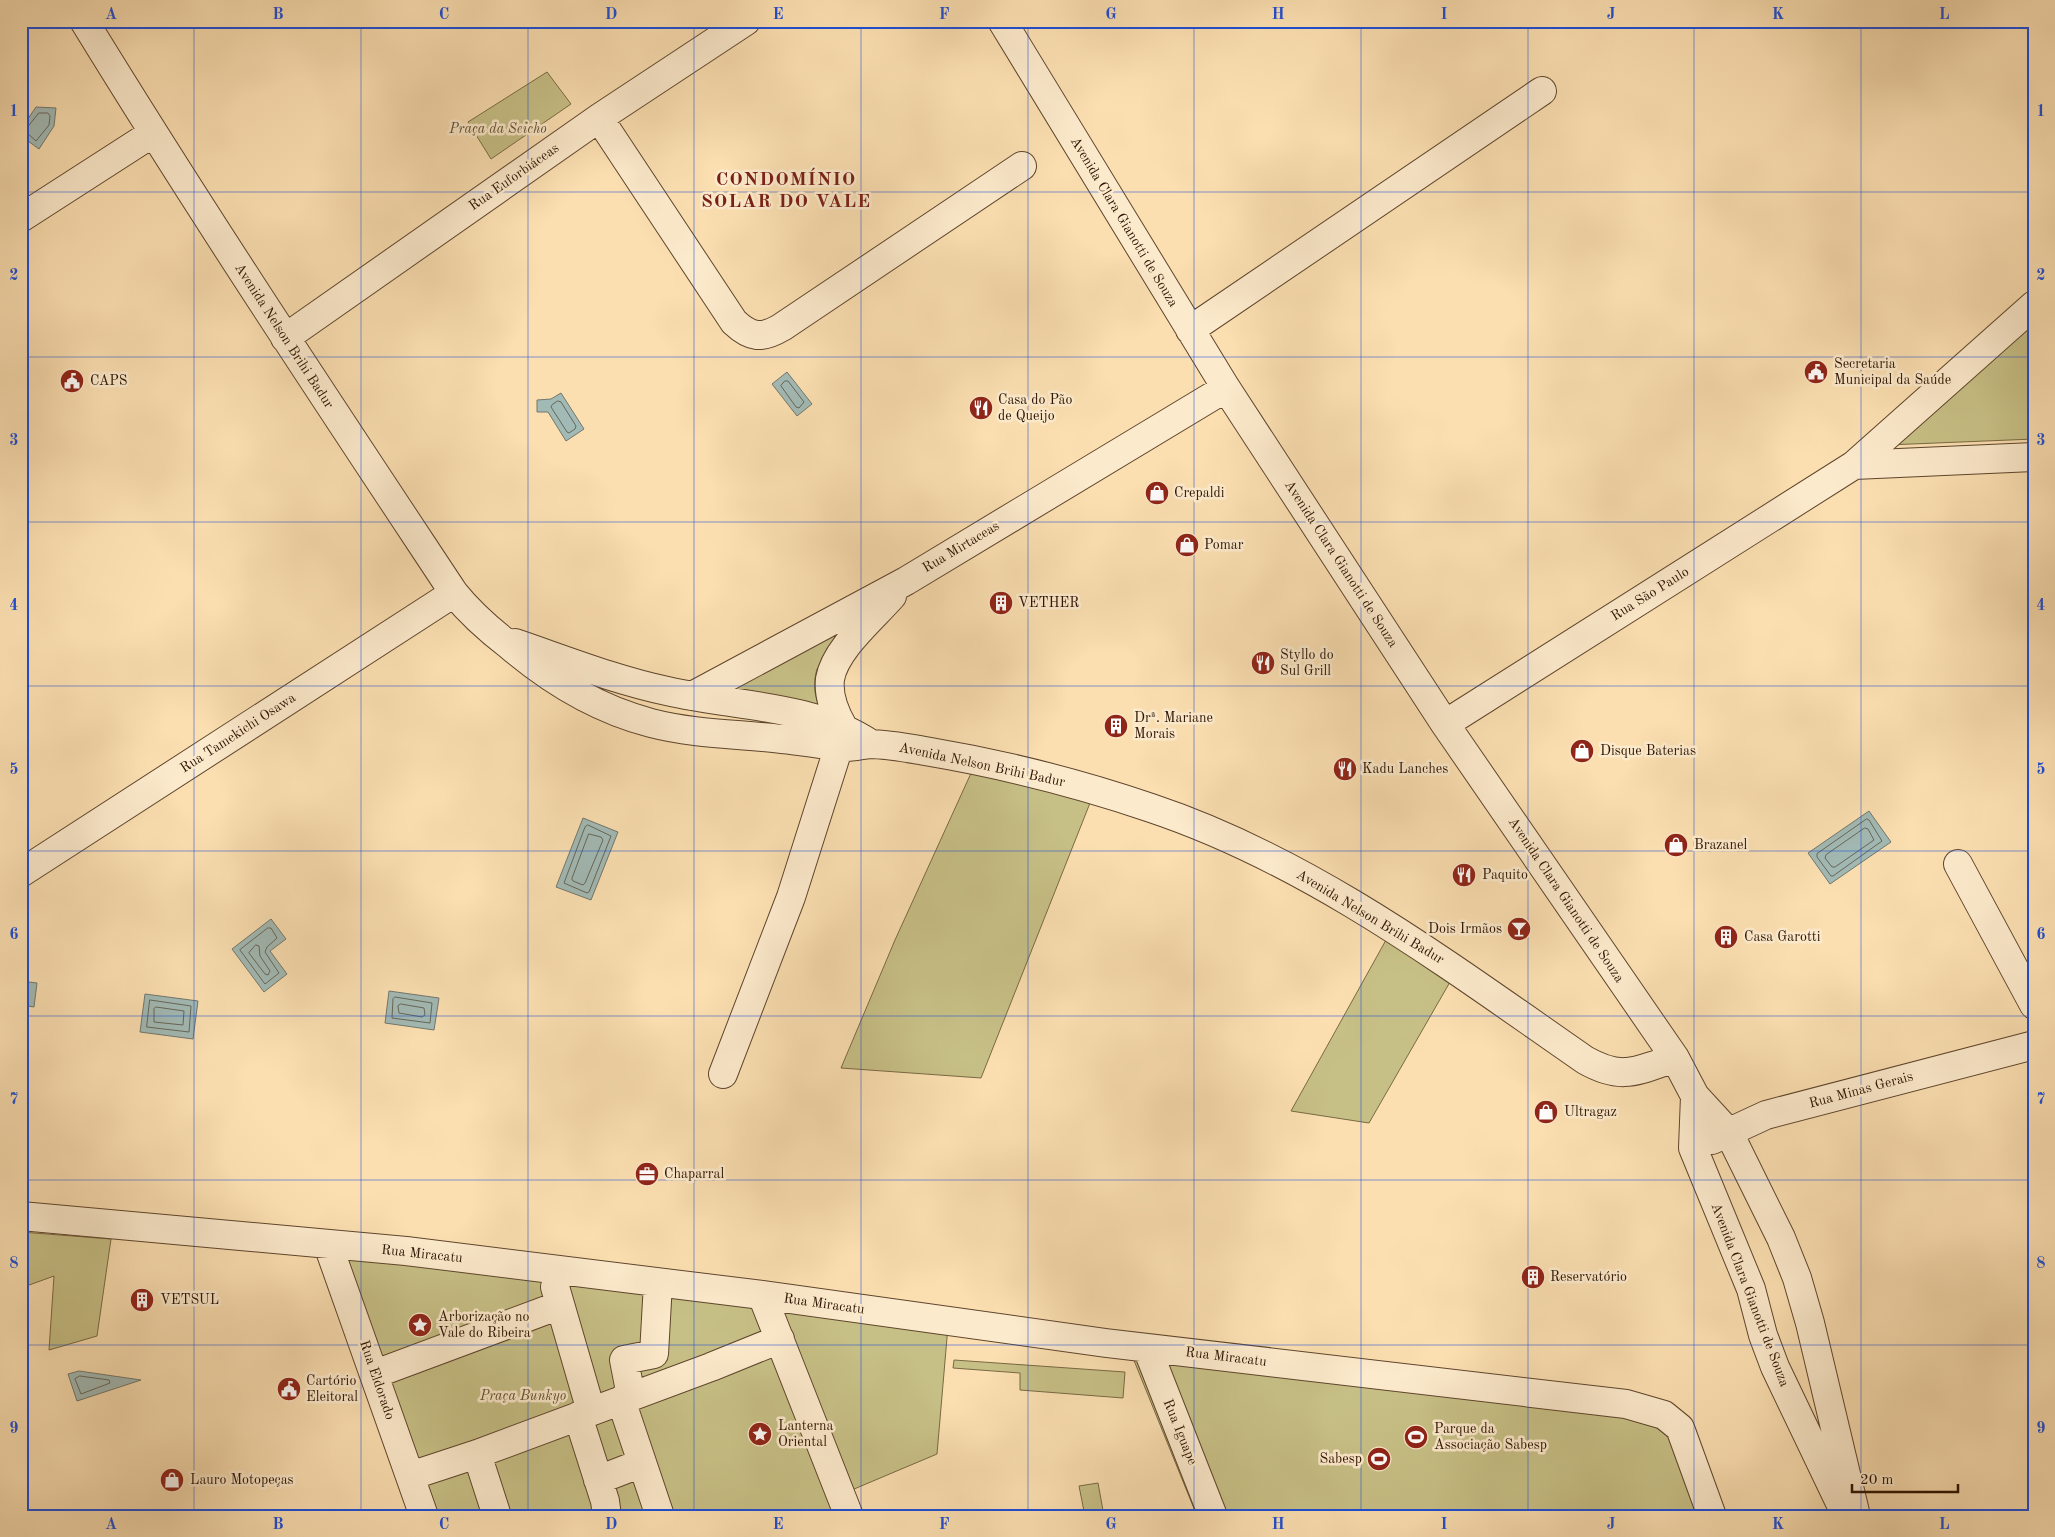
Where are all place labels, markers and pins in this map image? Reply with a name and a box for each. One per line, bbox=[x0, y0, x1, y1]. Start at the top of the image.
place label: Secretaria Municipal da Saúde bbox=[1834, 357, 1951, 387]
public building icon: Secretaria Municipal da Saúde bbox=[1803, 359, 1829, 385]
public building icon: CAPS bbox=[59, 368, 85, 394]
place label: CAPS bbox=[90, 374, 128, 388]
place label: Casa do Pão de Queijo bbox=[998, 393, 1072, 423]
restaurant icon: Casa do Pão de Queijo bbox=[968, 395, 994, 421]
shop icon: Crepaldi bbox=[1144, 480, 1170, 506]
place label: Crepaldi bbox=[1174, 486, 1225, 500]
shop icon: Pomar bbox=[1174, 532, 1200, 558]
place label: Pomar bbox=[1204, 538, 1244, 552]
building icon: VETHER bbox=[988, 590, 1014, 616]
place label: VETHER bbox=[1018, 596, 1079, 610]
place label: Styllo do Sul Grill bbox=[1280, 648, 1334, 678]
restaurant icon: Styllo do Sul Grill bbox=[1250, 650, 1276, 676]
place label: Drª. Mariane Morais bbox=[1134, 711, 1213, 741]
building icon: Drª. Mariane Morais bbox=[1103, 713, 1129, 739]
shop icon: Disque Baterias bbox=[1569, 738, 1595, 764]
place label: Disque Baterias bbox=[1600, 744, 1696, 758]
restaurant icon: Kadu Lanches bbox=[1332, 756, 1358, 782]
place label: Kadu Lanches bbox=[1362, 762, 1448, 776]
shop icon: Brazanel bbox=[1663, 832, 1689, 858]
place label: Brazanel bbox=[1694, 838, 1747, 852]
restaurant icon: Paquito bbox=[1451, 862, 1477, 888]
place label: Paquito bbox=[1482, 868, 1528, 882]
bar icon: Dois Irmãos bbox=[1506, 916, 1532, 942]
place label: Dois Irmãos bbox=[1428, 922, 1502, 936]
building icon: Casa Garotti bbox=[1713, 924, 1739, 950]
place label: Casa Garotti bbox=[1744, 930, 1821, 944]
shop icon: Ultragaz bbox=[1533, 1099, 1559, 1125]
place label: Ultragaz bbox=[1564, 1105, 1617, 1119]
office icon: Chaparral bbox=[634, 1161, 660, 1187]
place label: Chaparral bbox=[664, 1167, 724, 1181]
building icon: Reservatório bbox=[1520, 1264, 1546, 1290]
place label: Reservatório bbox=[1550, 1270, 1627, 1284]
building icon: VETSUL bbox=[129, 1287, 155, 1313]
place label: VETSUL bbox=[160, 1293, 219, 1307]
place label: Arborização no Vale do Ribeira bbox=[438, 1310, 531, 1340]
place icon: Arborização no Vale do Ribeira bbox=[407, 1312, 433, 1338]
place label: Cartório Eleitoral bbox=[306, 1374, 358, 1404]
public building icon: Cartório Eleitoral bbox=[276, 1376, 302, 1402]
place label: Lanterna Oriental bbox=[778, 1419, 833, 1449]
place icon: Lanterna Oriental bbox=[747, 1421, 773, 1447]
place label: Parque da Associação Sabesp bbox=[1434, 1422, 1547, 1452]
sports icon: Parque da Associação Sabesp bbox=[1403, 1424, 1429, 1450]
sports icon: Sabesp bbox=[1366, 1446, 1392, 1472]
place label: Sabesp bbox=[1319, 1452, 1362, 1466]
shop icon: Lauro Motopeças bbox=[159, 1467, 185, 1493]
place label: Lauro Motopeças bbox=[190, 1473, 294, 1487]

